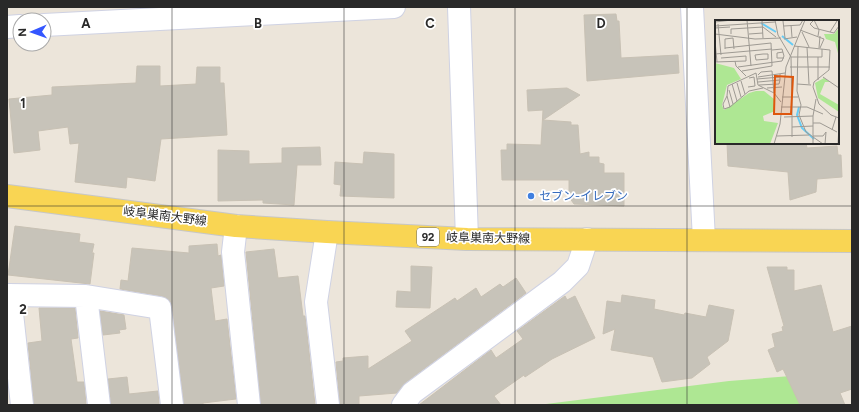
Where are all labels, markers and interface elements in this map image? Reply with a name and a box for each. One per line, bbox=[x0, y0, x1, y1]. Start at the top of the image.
north arrow bbox=[12, 12, 52, 52]
text: A bbox=[81, 16, 91, 31]
text: B bbox=[254, 16, 262, 31]
text: C bbox=[425, 16, 435, 31]
text: D bbox=[596, 16, 606, 31]
inset map bbox=[715, 20, 839, 144]
text: N bbox=[16, 28, 29, 37]
text: 1 bbox=[20, 96, 26, 111]
place label: セブン-イレブン bbox=[539, 189, 628, 203]
marker: セブン-イレブン bbox=[526, 191, 536, 201]
street label: 岐阜巣南大野線 bbox=[122, 204, 208, 228]
road number: 92 bbox=[417, 228, 439, 246]
street label: 岐阜巣南大野線 bbox=[446, 230, 530, 246]
text: 2 bbox=[19, 302, 27, 317]

